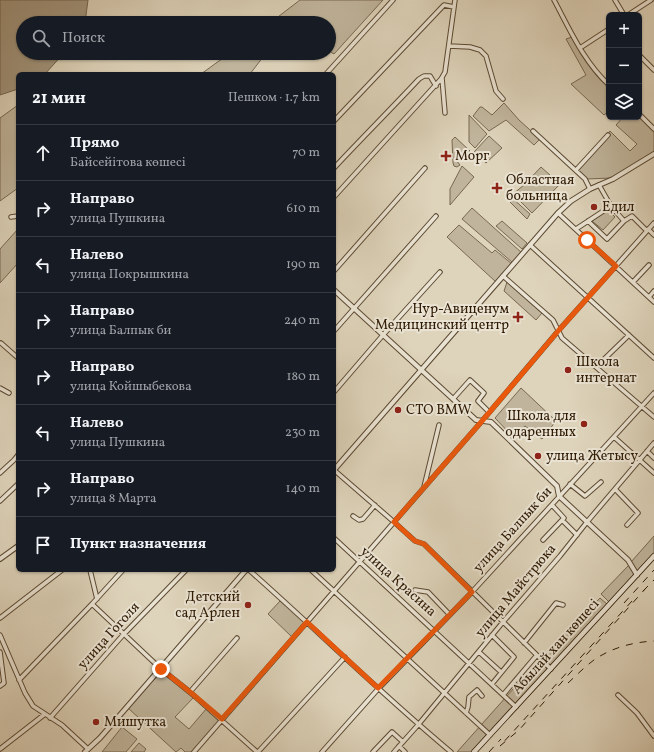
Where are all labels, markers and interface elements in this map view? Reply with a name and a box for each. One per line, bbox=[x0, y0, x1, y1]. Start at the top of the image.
map controls bbox=[606, 12, 642, 120]
button: + bbox=[606, 12, 642, 48]
search box bbox=[16, 16, 336, 60]
icon: search bbox=[30, 27, 52, 49]
text: Поиск bbox=[62, 28, 105, 49]
button: − bbox=[606, 48, 642, 84]
button: layers bbox=[606, 84, 642, 120]
text: 21 мин bbox=[32, 87, 86, 110]
text: Пешком · 1.7 km bbox=[228, 89, 320, 107]
text: Прямо bbox=[70, 133, 119, 154]
icon: ahead bbox=[32, 142, 54, 164]
text: 70 m bbox=[292, 144, 320, 162]
place label: Морг bbox=[455, 147, 489, 166]
marker: Морг bbox=[440, 150, 452, 162]
text: Байсейітова көшесі bbox=[70, 154, 186, 172]
place label: Областная больница bbox=[506, 171, 574, 206]
marker: Областная больница bbox=[491, 182, 503, 194]
text: Направо bbox=[70, 189, 134, 210]
icon: right bbox=[32, 198, 54, 220]
place label: Едил bbox=[602, 198, 635, 217]
text: 610 m bbox=[286, 200, 320, 218]
marker: Едил bbox=[589, 202, 599, 212]
text: улица Пушкина bbox=[70, 210, 165, 228]
route start bbox=[578, 231, 596, 249]
text: Налево bbox=[70, 245, 124, 266]
icon: left bbox=[32, 254, 54, 276]
text: 190 m bbox=[286, 256, 320, 274]
text: улица Покрышкина bbox=[70, 266, 189, 284]
place label: Нур-Авиценум Медицинский центр bbox=[375, 300, 509, 335]
text: Направо bbox=[70, 301, 134, 322]
icon: right bbox=[32, 310, 54, 332]
marker: Нур-Авиценум Медицинский центр bbox=[512, 311, 524, 323]
text: 240 m bbox=[284, 312, 320, 330]
text: улица Балпык би bbox=[70, 322, 171, 340]
place label: Школа интернат bbox=[576, 353, 637, 388]
text: Направо bbox=[70, 357, 134, 378]
marker: Школа интернат bbox=[563, 365, 573, 375]
icon: right bbox=[32, 366, 54, 388]
text: 180 m bbox=[286, 368, 320, 386]
text: улица Койшыбекова bbox=[70, 378, 192, 396]
place label: СТО BMW bbox=[406, 401, 472, 420]
marker: СТО BMW bbox=[393, 405, 403, 415]
place label: Школа для одаренных bbox=[505, 407, 576, 442]
text: Налево bbox=[70, 413, 124, 434]
marker: Школа для одаренных bbox=[579, 419, 589, 429]
icon: left bbox=[32, 422, 54, 444]
text: 230 m bbox=[285, 424, 320, 442]
text: улица Пушкина bbox=[70, 434, 165, 452]
place label: улица Жетысу bbox=[546, 447, 639, 466]
marker: улица Жетысу bbox=[533, 451, 543, 461]
text: Направо bbox=[70, 469, 134, 490]
icon: right bbox=[32, 478, 54, 500]
text: 140 m bbox=[286, 480, 320, 498]
street label: улица Балпык би bbox=[469, 483, 557, 577]
text: улица 8 Марта bbox=[70, 490, 157, 508]
icon: arrive bbox=[32, 534, 54, 556]
text: Пункт назначения bbox=[70, 534, 206, 555]
street label: улица Майстрюка bbox=[471, 540, 561, 642]
street label: улица Красина bbox=[356, 543, 440, 621]
place label: Детский сад Арлен bbox=[175, 588, 240, 623]
street label: Абылай хан көшесі bbox=[508, 595, 604, 699]
street label: улица Гоголя bbox=[74, 598, 144, 674]
marker: Детский сад Арлен bbox=[243, 600, 253, 610]
route end bbox=[152, 660, 170, 678]
place label: Мишутка bbox=[104, 713, 166, 732]
marker: Мишутка bbox=[91, 717, 101, 727]

